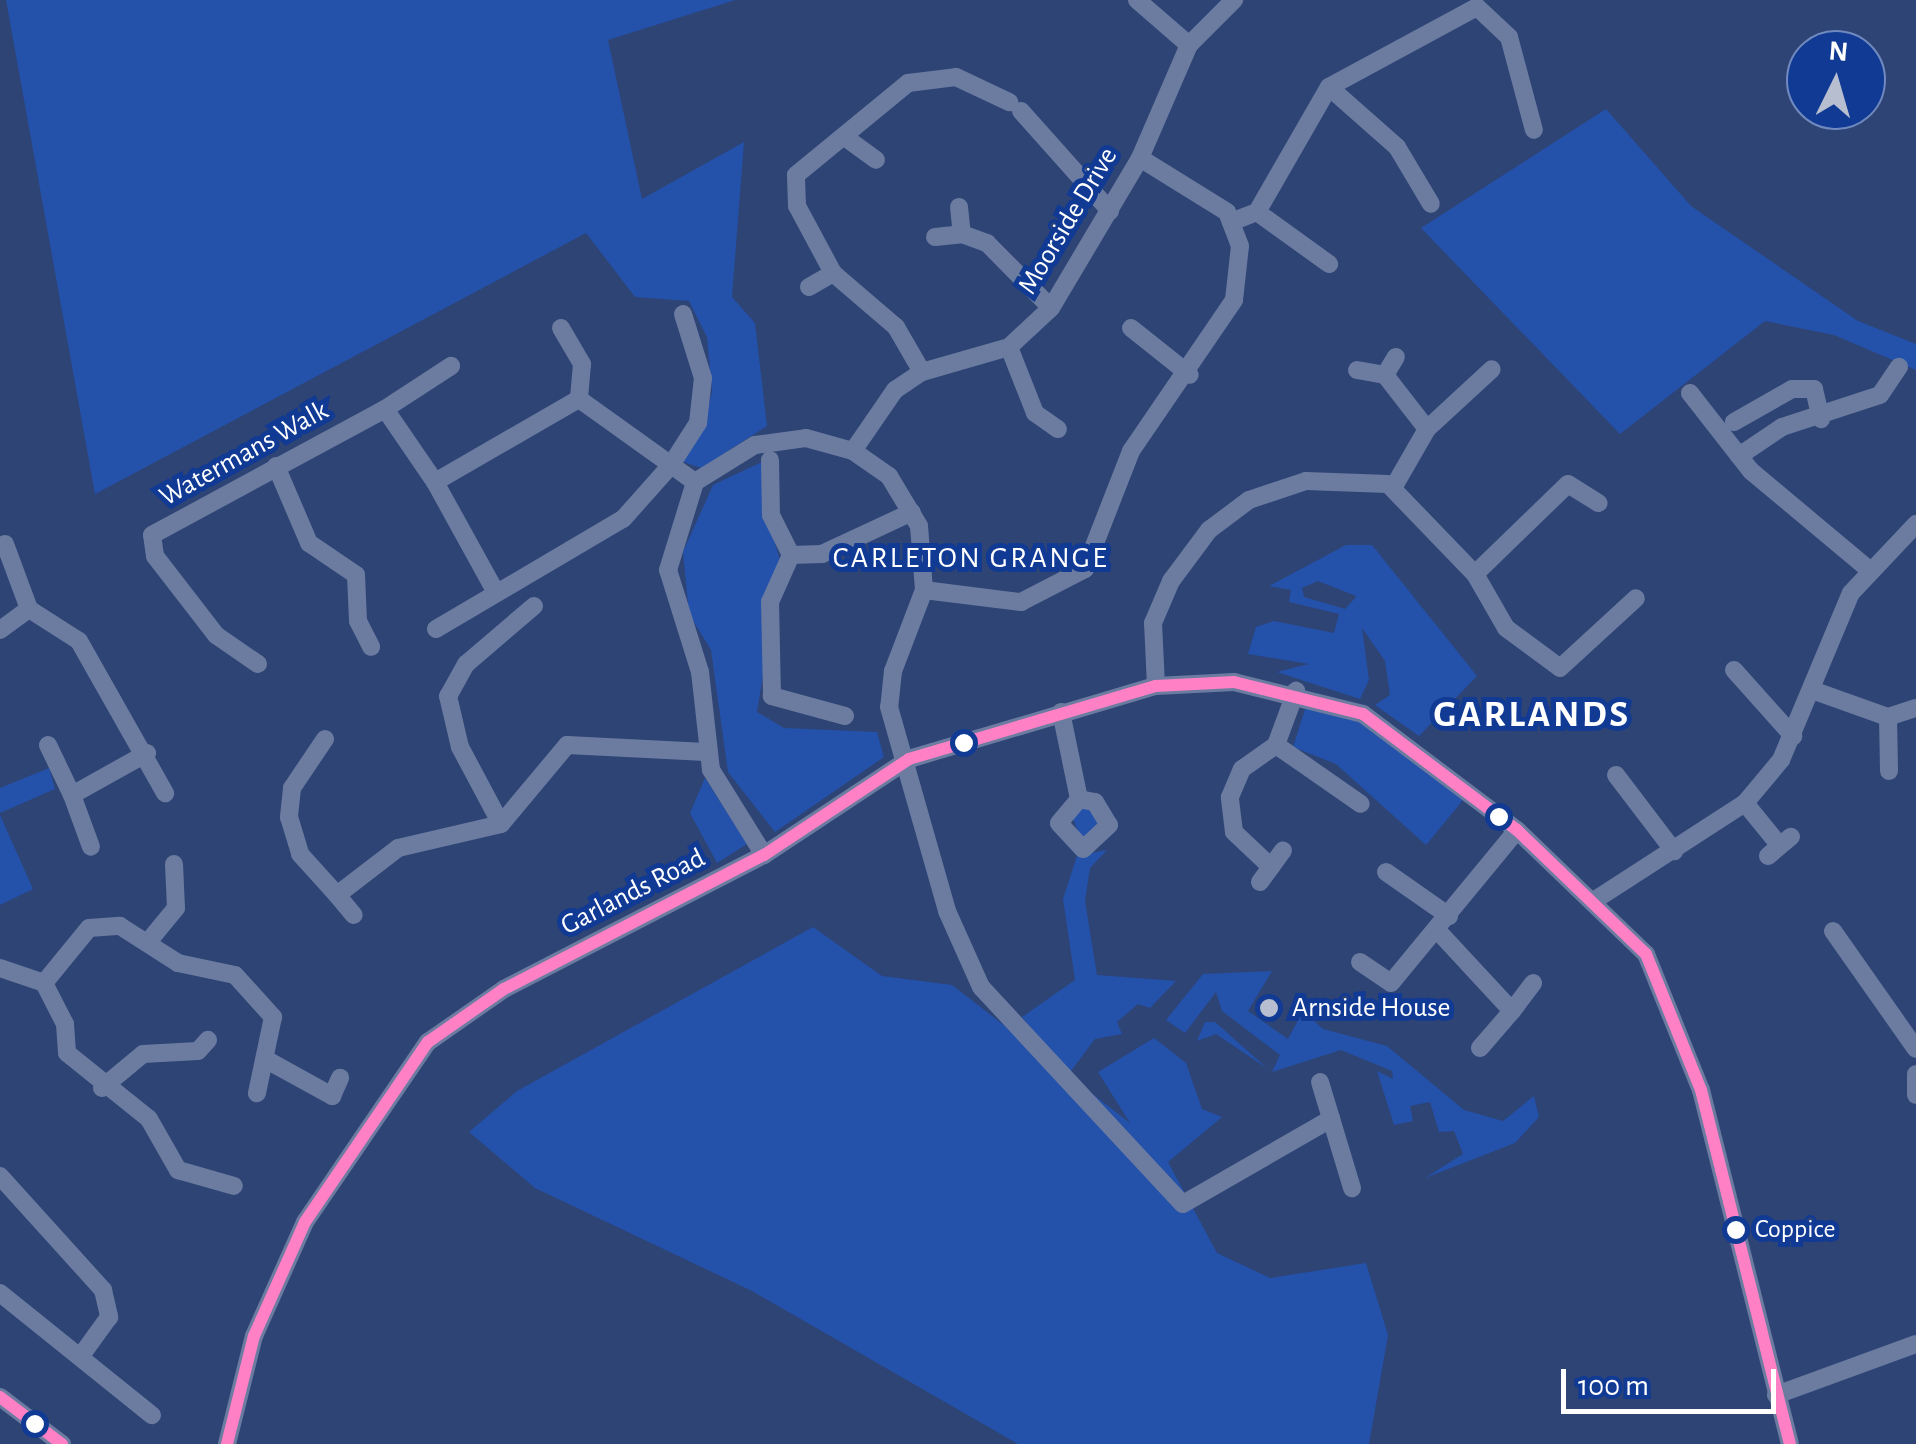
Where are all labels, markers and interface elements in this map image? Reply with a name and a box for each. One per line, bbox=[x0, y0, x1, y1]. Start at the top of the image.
north arrow bbox=[1786, 30, 1886, 130]
text: N bbox=[1828, 37, 1849, 67]
street label: Moorside Drive bbox=[1011, 142, 1125, 300]
street label: Watermans Walk bbox=[154, 394, 334, 514]
district label: CARLETON GRANGE bbox=[833, 540, 1109, 576]
district label: GARLANDS bbox=[1433, 693, 1631, 739]
unlabelled marker bbox=[954, 733, 974, 753]
unlabelled marker bbox=[1489, 807, 1509, 827]
street label: Garlands Road bbox=[555, 841, 711, 943]
place label: Arnside House bbox=[1292, 991, 1450, 1025]
marker: Arnside House bbox=[1256, 995, 1282, 1021]
place label: Coppice bbox=[1755, 1214, 1836, 1246]
marker: Coppice bbox=[1726, 1220, 1746, 1240]
scale bar bbox=[1566, 1349, 1781, 1411]
text: 100 m bbox=[1578, 1371, 1649, 1401]
unlabelled marker bbox=[25, 1414, 45, 1434]

